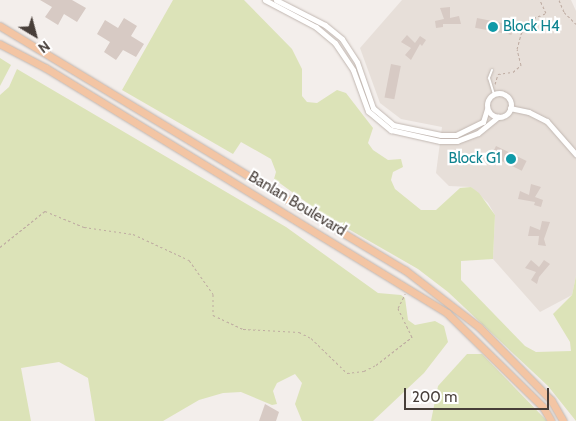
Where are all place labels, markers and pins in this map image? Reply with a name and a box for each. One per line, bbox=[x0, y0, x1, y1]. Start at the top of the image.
place label: Block H4 bbox=[503, 18, 560, 36]
marker: Block H4 bbox=[487, 21, 499, 33]
place label: Block G1 bbox=[449, 150, 501, 168]
marker: Block G1 bbox=[505, 153, 517, 165]

